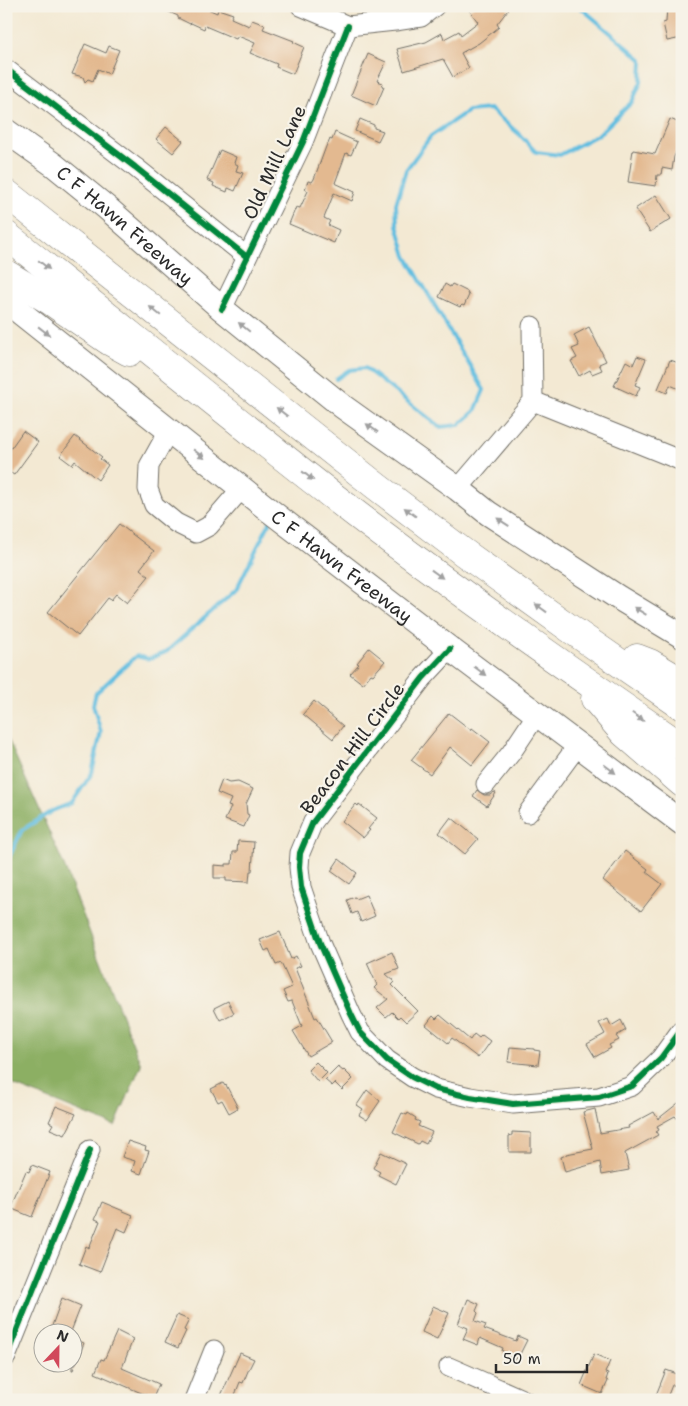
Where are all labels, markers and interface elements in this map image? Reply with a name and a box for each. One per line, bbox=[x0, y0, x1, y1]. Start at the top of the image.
street label: Old Mill Lane bbox=[237, 101, 312, 223]
street label: C F Hawn Freeway bbox=[51, 160, 198, 291]
one-way arrow bbox=[37, 260, 50, 271]
one-way arrow bbox=[149, 306, 162, 317]
one-way arrow bbox=[238, 321, 251, 332]
one-way arrow bbox=[38, 326, 51, 337]
one-way arrow bbox=[276, 407, 289, 418]
one-way arrow bbox=[365, 423, 378, 433]
one-way arrow bbox=[192, 449, 206, 459]
one-way arrow bbox=[301, 470, 314, 481]
street label: C F Hawn Freeway bbox=[266, 504, 418, 629]
one-way arrow bbox=[403, 507, 417, 517]
one-way arrow bbox=[497, 518, 510, 527]
one-way arrow bbox=[430, 569, 443, 580]
one-way arrow bbox=[535, 603, 548, 613]
one-way arrow bbox=[633, 606, 646, 615]
one-way arrow bbox=[473, 666, 487, 676]
street label: Beacon Hill Circle bbox=[295, 677, 410, 819]
one-way arrow bbox=[631, 712, 644, 722]
one-way arrow bbox=[603, 764, 617, 774]
north arrow bbox=[32, 1324, 82, 1374]
text: N bbox=[54, 1326, 71, 1346]
scale bar bbox=[496, 1341, 587, 1373]
text: 50 m bbox=[503, 1349, 541, 1369]

